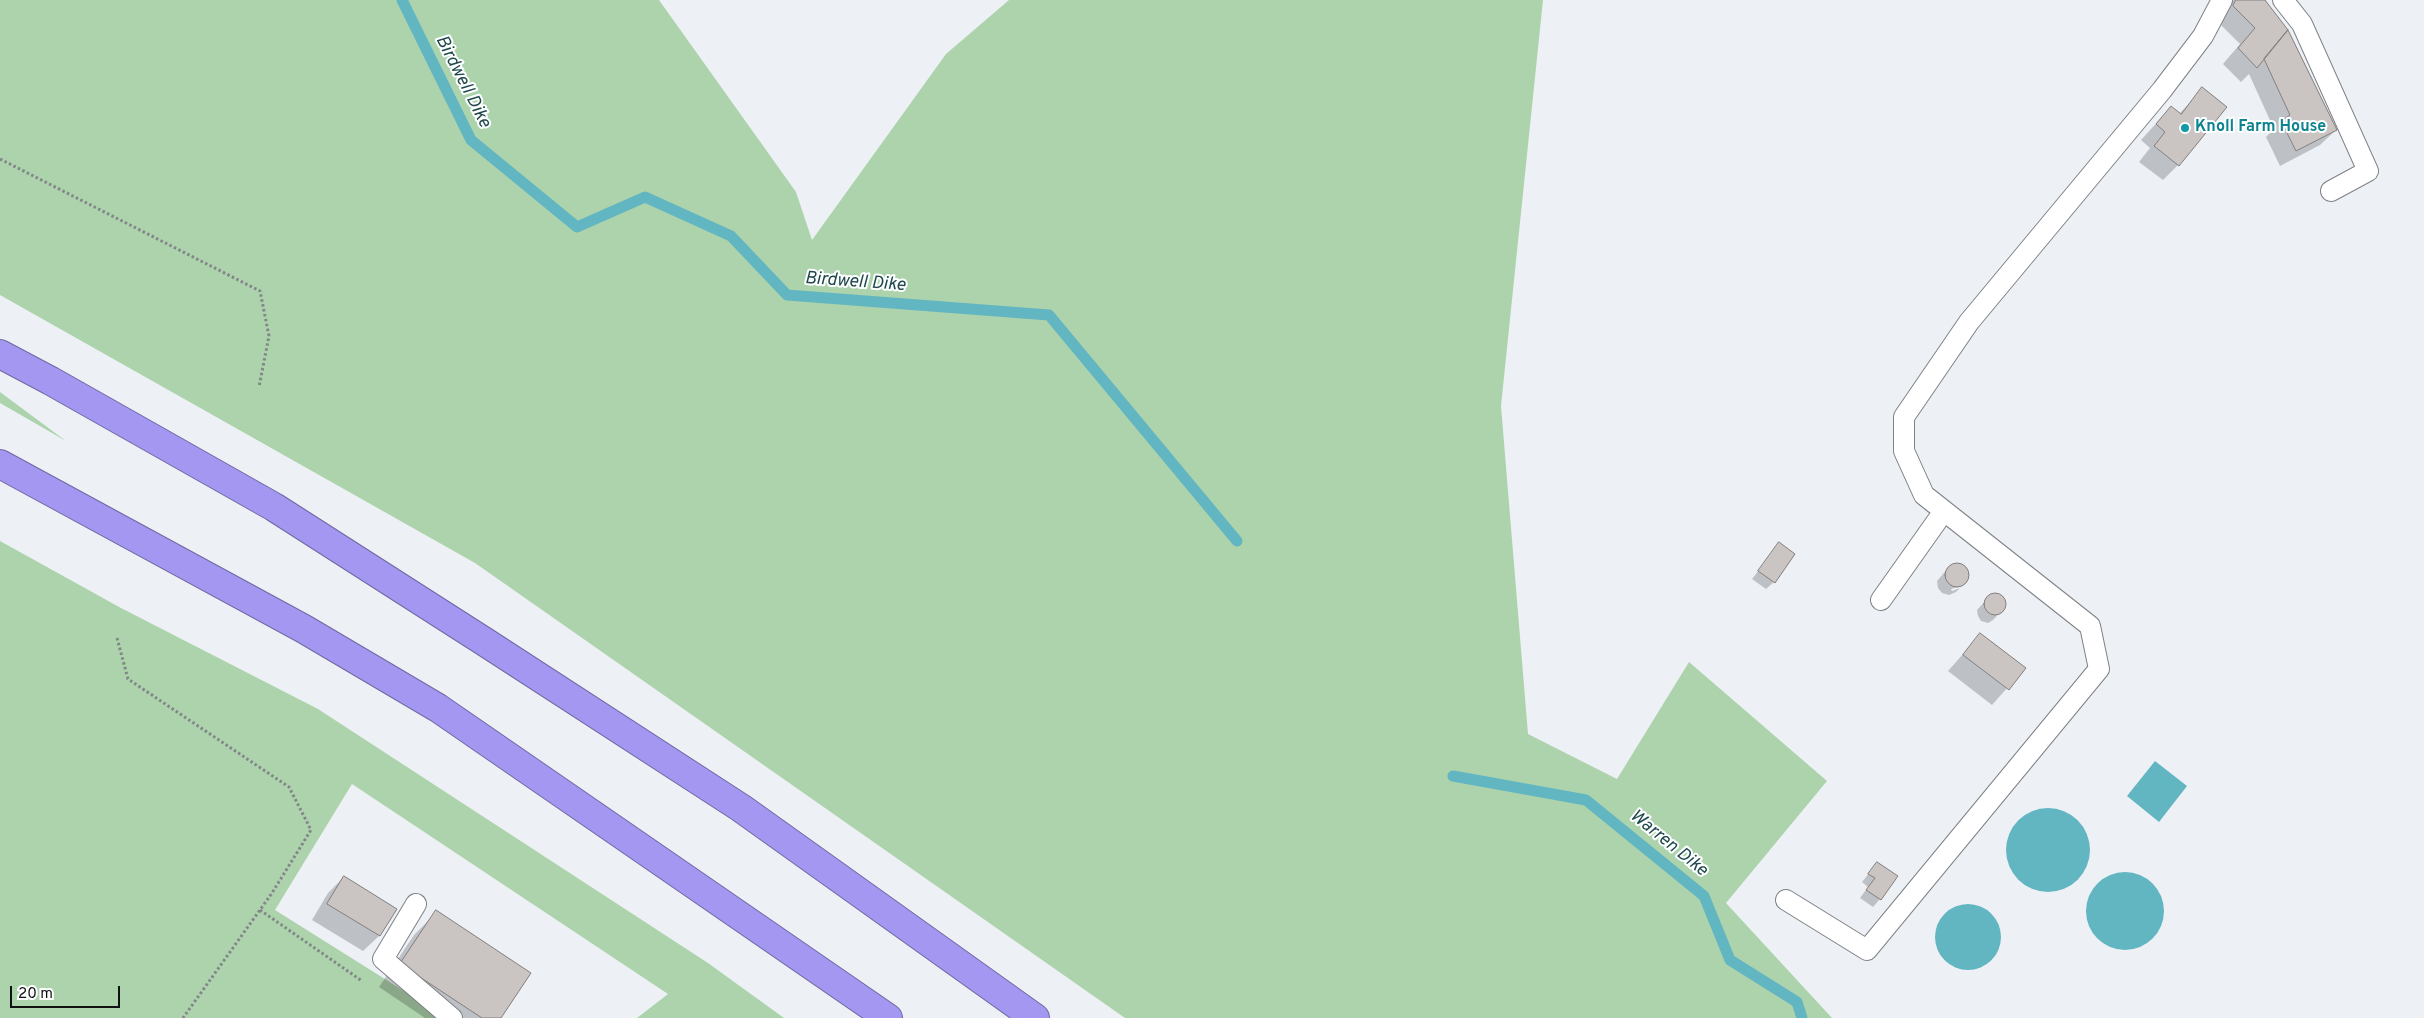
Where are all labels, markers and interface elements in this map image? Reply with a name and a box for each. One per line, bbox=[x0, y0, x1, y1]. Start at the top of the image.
water label: Birdwell Dike bbox=[430, 32, 494, 132]
place label: Knoll Farm House bbox=[2195, 118, 2326, 138]
marker: Knoll Farm House bbox=[2179, 122, 2191, 134]
water label: Birdwell Dike bbox=[804, 269, 906, 297]
water label: Warren Dike bbox=[1625, 806, 1711, 882]
scale bar bbox=[12, 976, 122, 1008]
text: 20 m bbox=[18, 985, 53, 1004]

